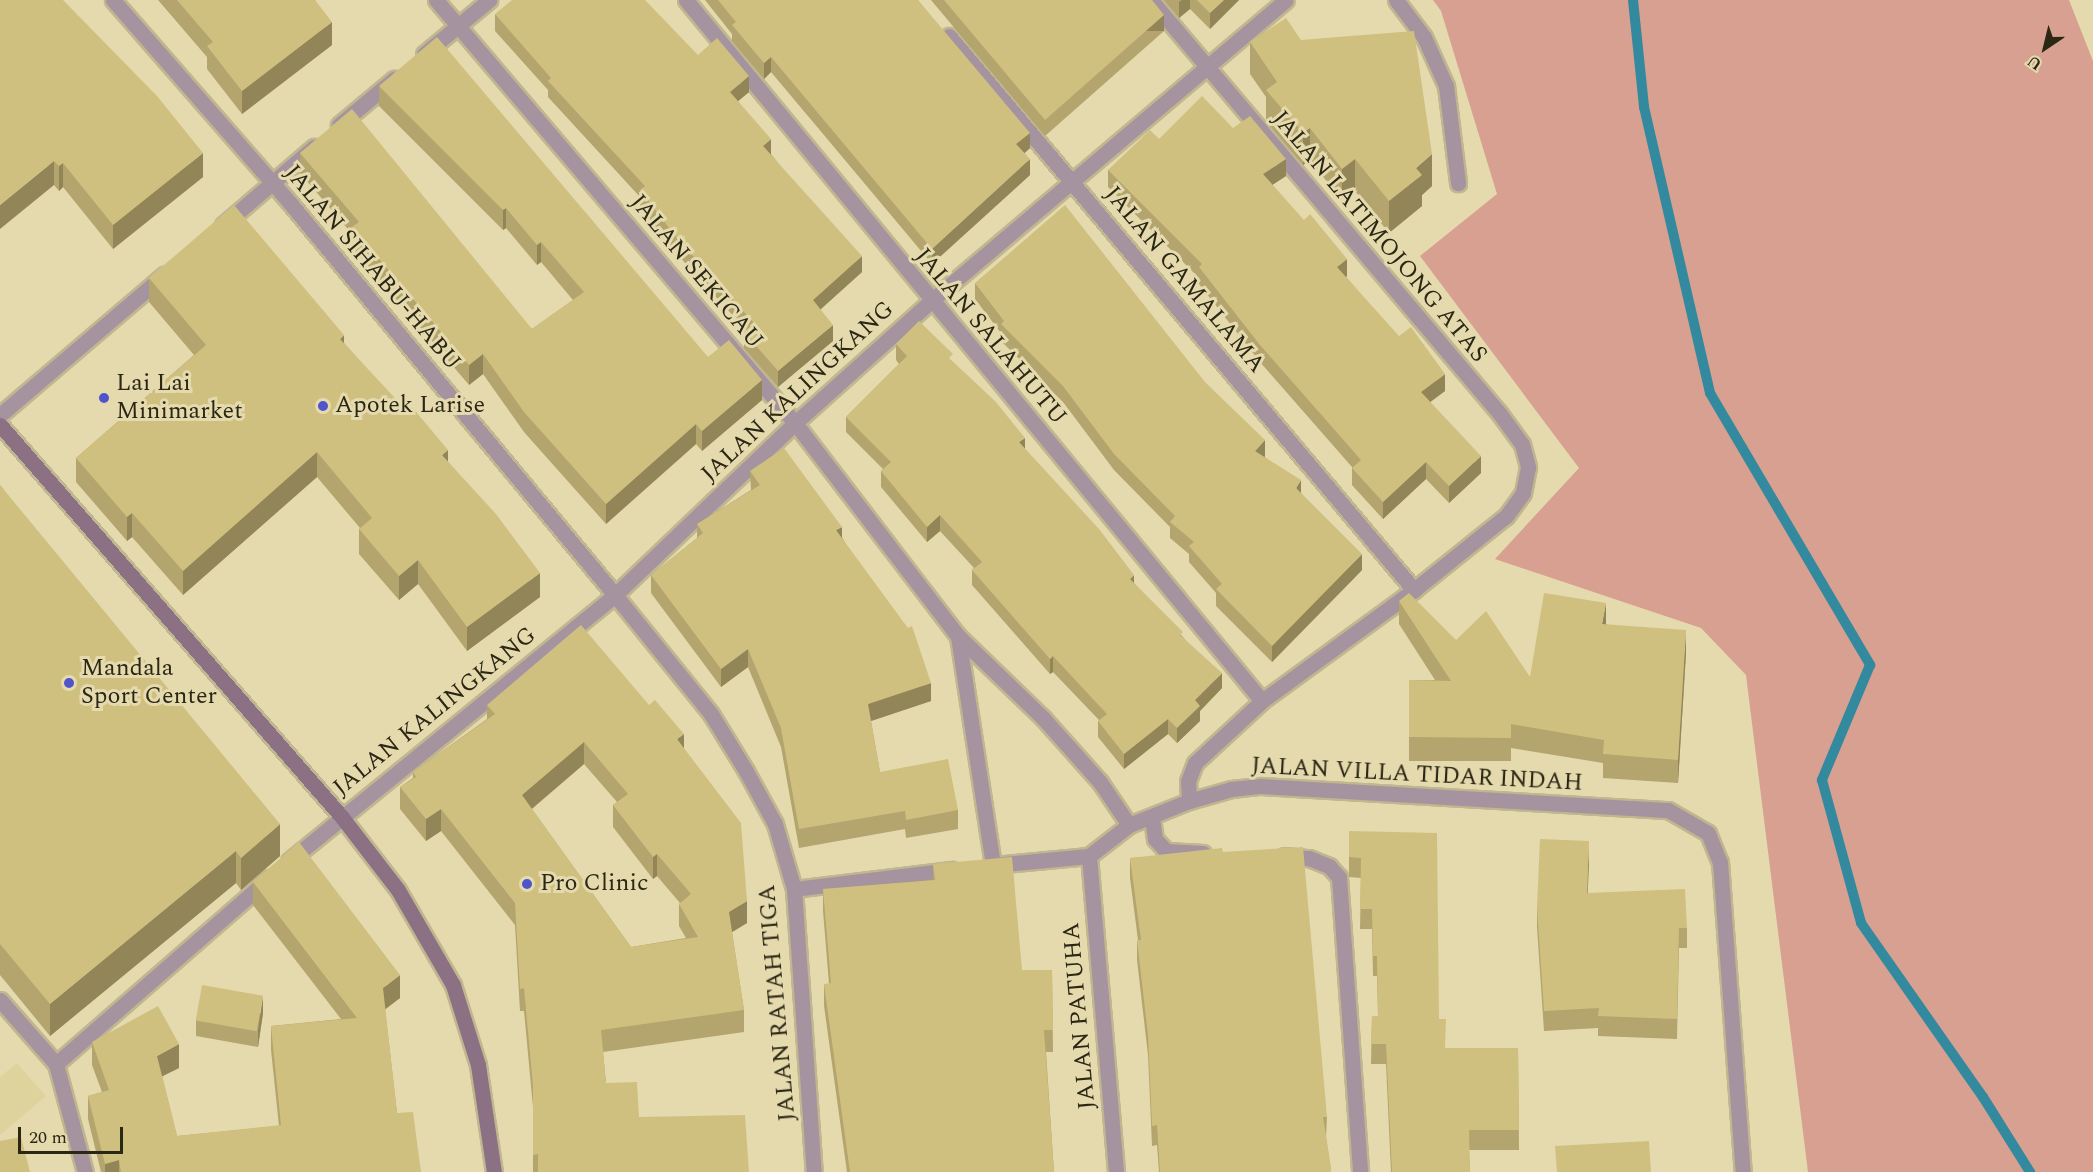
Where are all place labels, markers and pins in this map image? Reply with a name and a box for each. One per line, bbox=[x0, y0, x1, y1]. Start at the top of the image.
place label: Lai Lai Minimarket bbox=[116, 370, 243, 426]
marker: Lai Lai Minimarket bbox=[97, 391, 111, 405]
place label: Apotek Larise bbox=[335, 392, 485, 420]
marker: Apotek Larise bbox=[316, 399, 330, 413]
place label: Mandala Sport Center bbox=[81, 655, 217, 711]
marker: Mandala Sport Center bbox=[62, 676, 76, 690]
place label: Pro Clinic bbox=[540, 870, 648, 898]
marker: Pro Clinic bbox=[518, 875, 536, 893]

